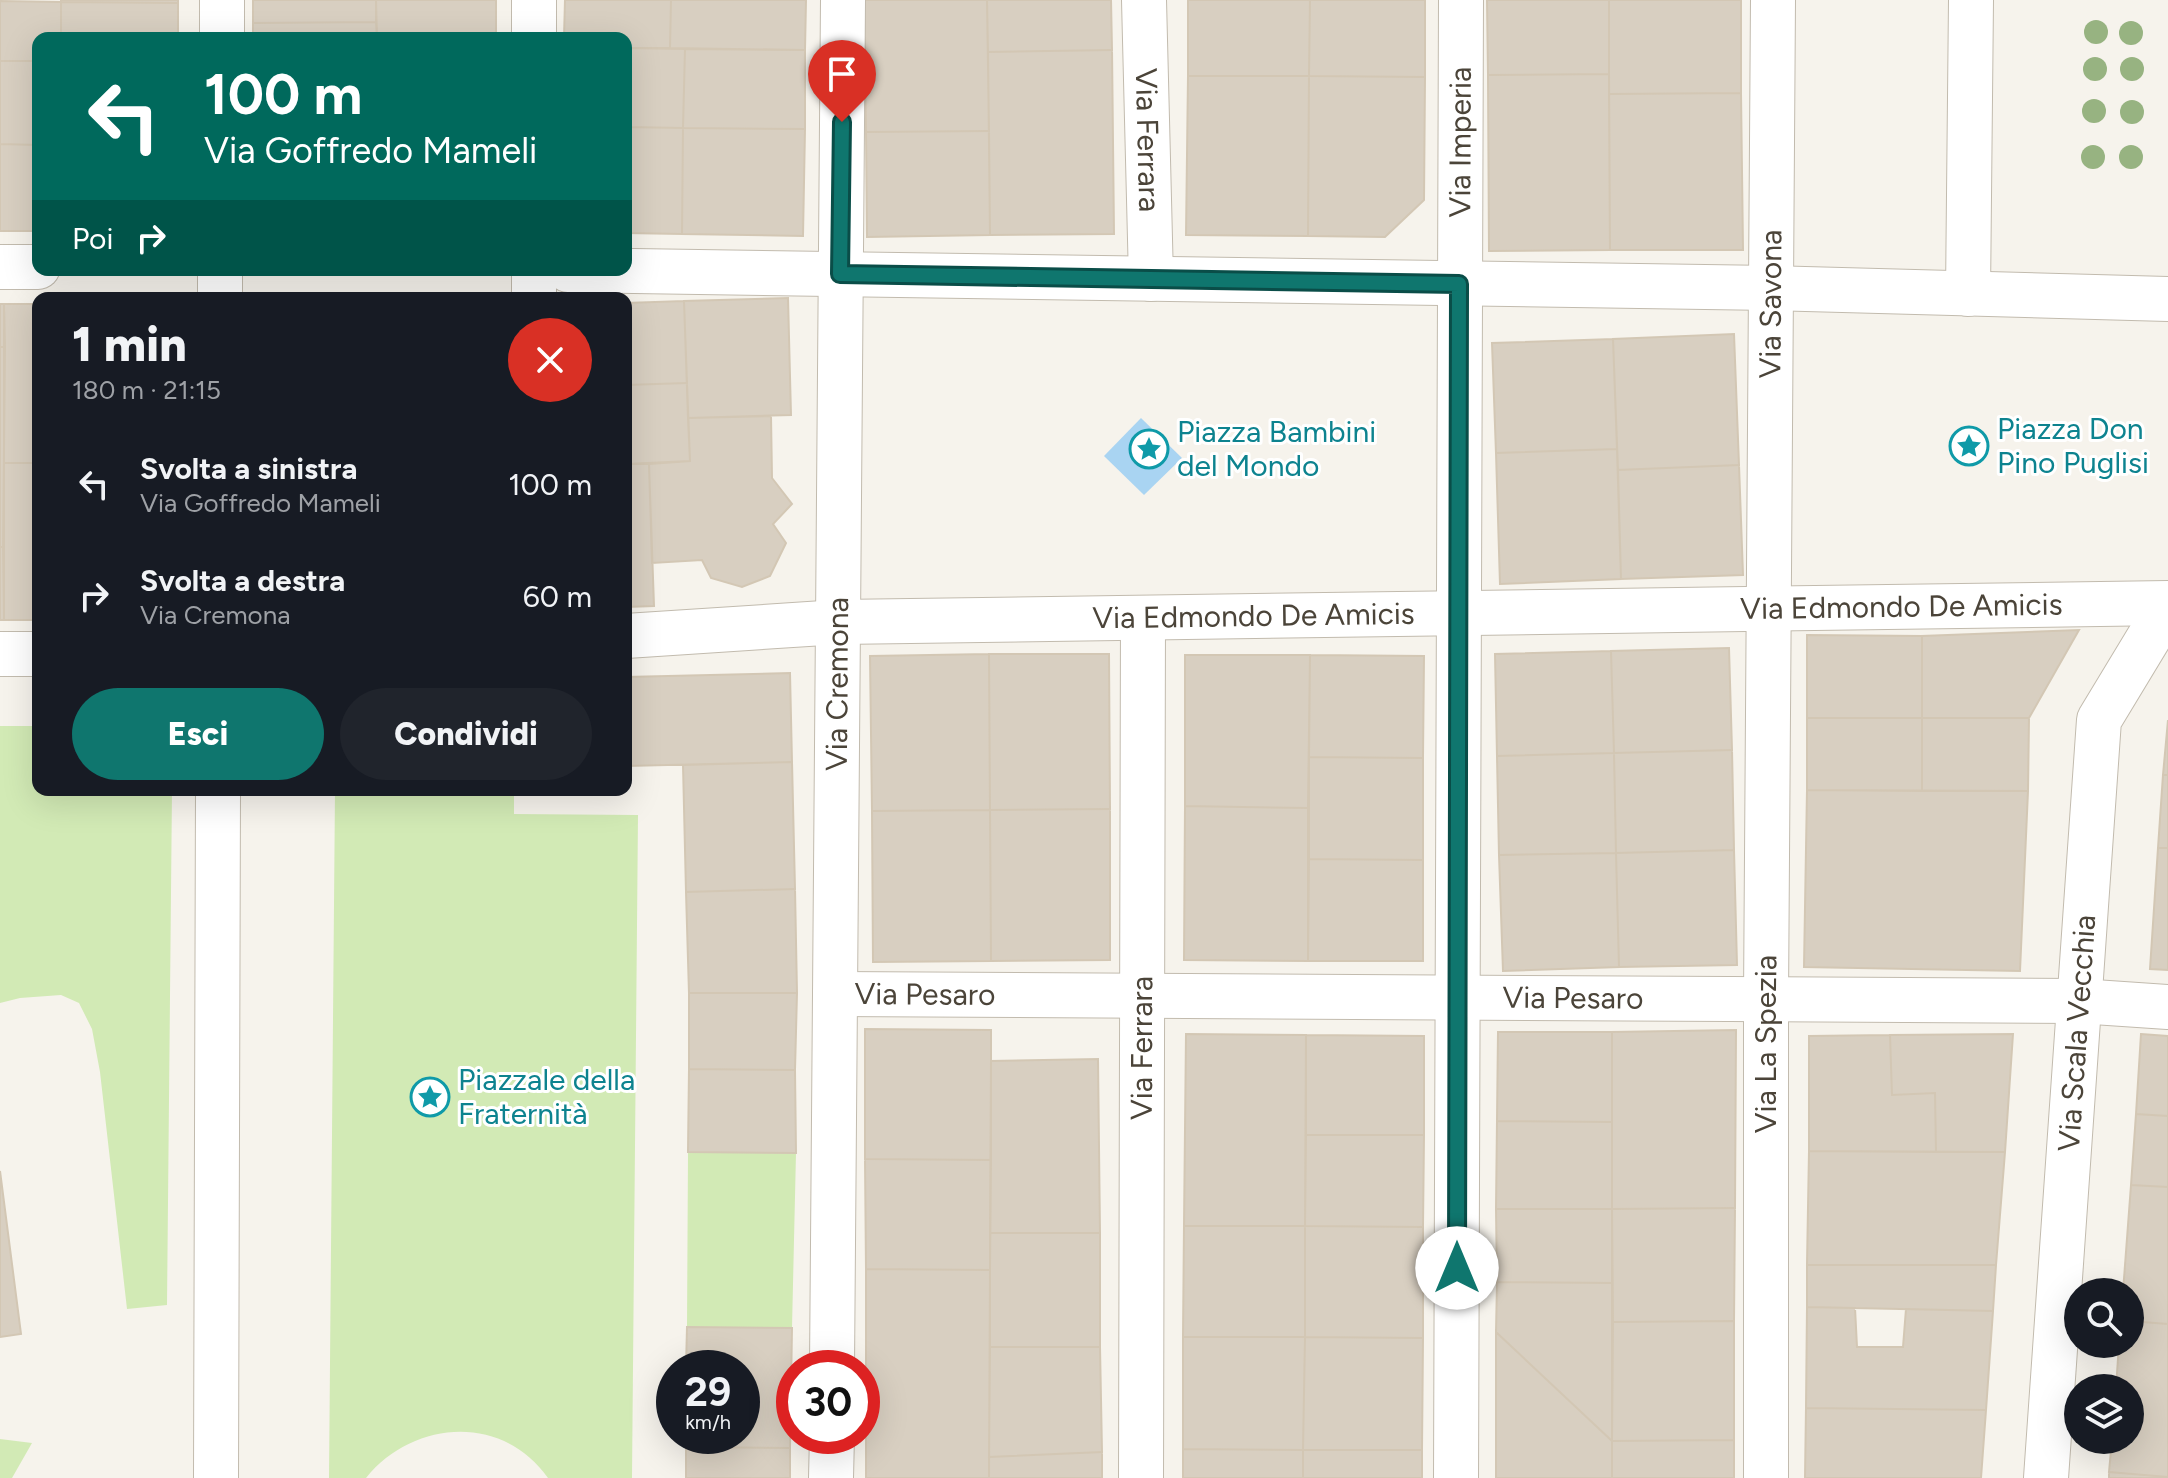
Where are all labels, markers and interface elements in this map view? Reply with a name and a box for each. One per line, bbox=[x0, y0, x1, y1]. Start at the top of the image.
pin bbox=[808, 40, 876, 122]
icon: arrive bbox=[820, 52, 864, 96]
text: 100 m bbox=[204, 61, 362, 128]
icon: left bbox=[72, 64, 176, 168]
street label: Via Ferrara bbox=[1128, 67, 1168, 212]
street label: Via Imperia bbox=[1441, 67, 1479, 217]
text: Via Goffredo Mameli bbox=[204, 129, 537, 172]
icon: right bbox=[129, 216, 173, 260]
text: Poi bbox=[72, 220, 113, 257]
street label: Via Savona bbox=[1751, 230, 1789, 379]
text: 1 min bbox=[72, 315, 187, 373]
button: close bbox=[508, 318, 592, 402]
text: 180 m · 21:15 bbox=[72, 374, 221, 406]
place label: Piazza Don Pino Puglisi bbox=[1997, 410, 2149, 481]
place label: Piazza Bambini del Mondo bbox=[1177, 413, 1376, 484]
place icon: Piazza Don Pino Puglisi bbox=[1948, 425, 1990, 467]
place icon: Piazza Bambini del Mondo bbox=[1128, 428, 1170, 470]
text: Svolta a sinistra bbox=[140, 450, 357, 487]
icon: left bbox=[72, 462, 116, 506]
text: 100 m bbox=[508, 466, 592, 503]
text: Via Goffredo Mameli bbox=[140, 487, 381, 519]
text: Svolta a destra bbox=[140, 562, 345, 599]
icon: right bbox=[72, 574, 116, 618]
text: 60 m bbox=[523, 578, 592, 615]
street label: Via Edmondo De Amicis bbox=[1740, 586, 2063, 627]
street label: Via Edmondo De Amicis bbox=[1092, 595, 1415, 636]
street label: Via Cremona bbox=[818, 597, 856, 771]
text: Via Cremona bbox=[140, 599, 290, 631]
button: Esci bbox=[72, 688, 324, 780]
button: Condividi bbox=[340, 688, 592, 780]
street label: Via Scala Vecchia bbox=[2050, 913, 2103, 1153]
street label: Via La Spezia bbox=[1747, 955, 1784, 1133]
street label: Via Pesaro bbox=[854, 975, 996, 1013]
street label: Via Ferrara bbox=[1123, 976, 1160, 1120]
street label: Via Pesaro bbox=[1502, 979, 1644, 1017]
place label: Piazzale della Fraternità bbox=[458, 1061, 635, 1132]
place icon: Piazzale della Fraternità bbox=[409, 1076, 451, 1118]
position arrow bbox=[1415, 1226, 1499, 1310]
map controls bbox=[2064, 1278, 2144, 1454]
button: search bbox=[2064, 1278, 2144, 1358]
speed limit sign: 30 bbox=[776, 1350, 880, 1454]
text: 29 bbox=[685, 1368, 731, 1416]
button: layers bbox=[2064, 1374, 2144, 1454]
text: km/h bbox=[685, 1410, 731, 1434]

